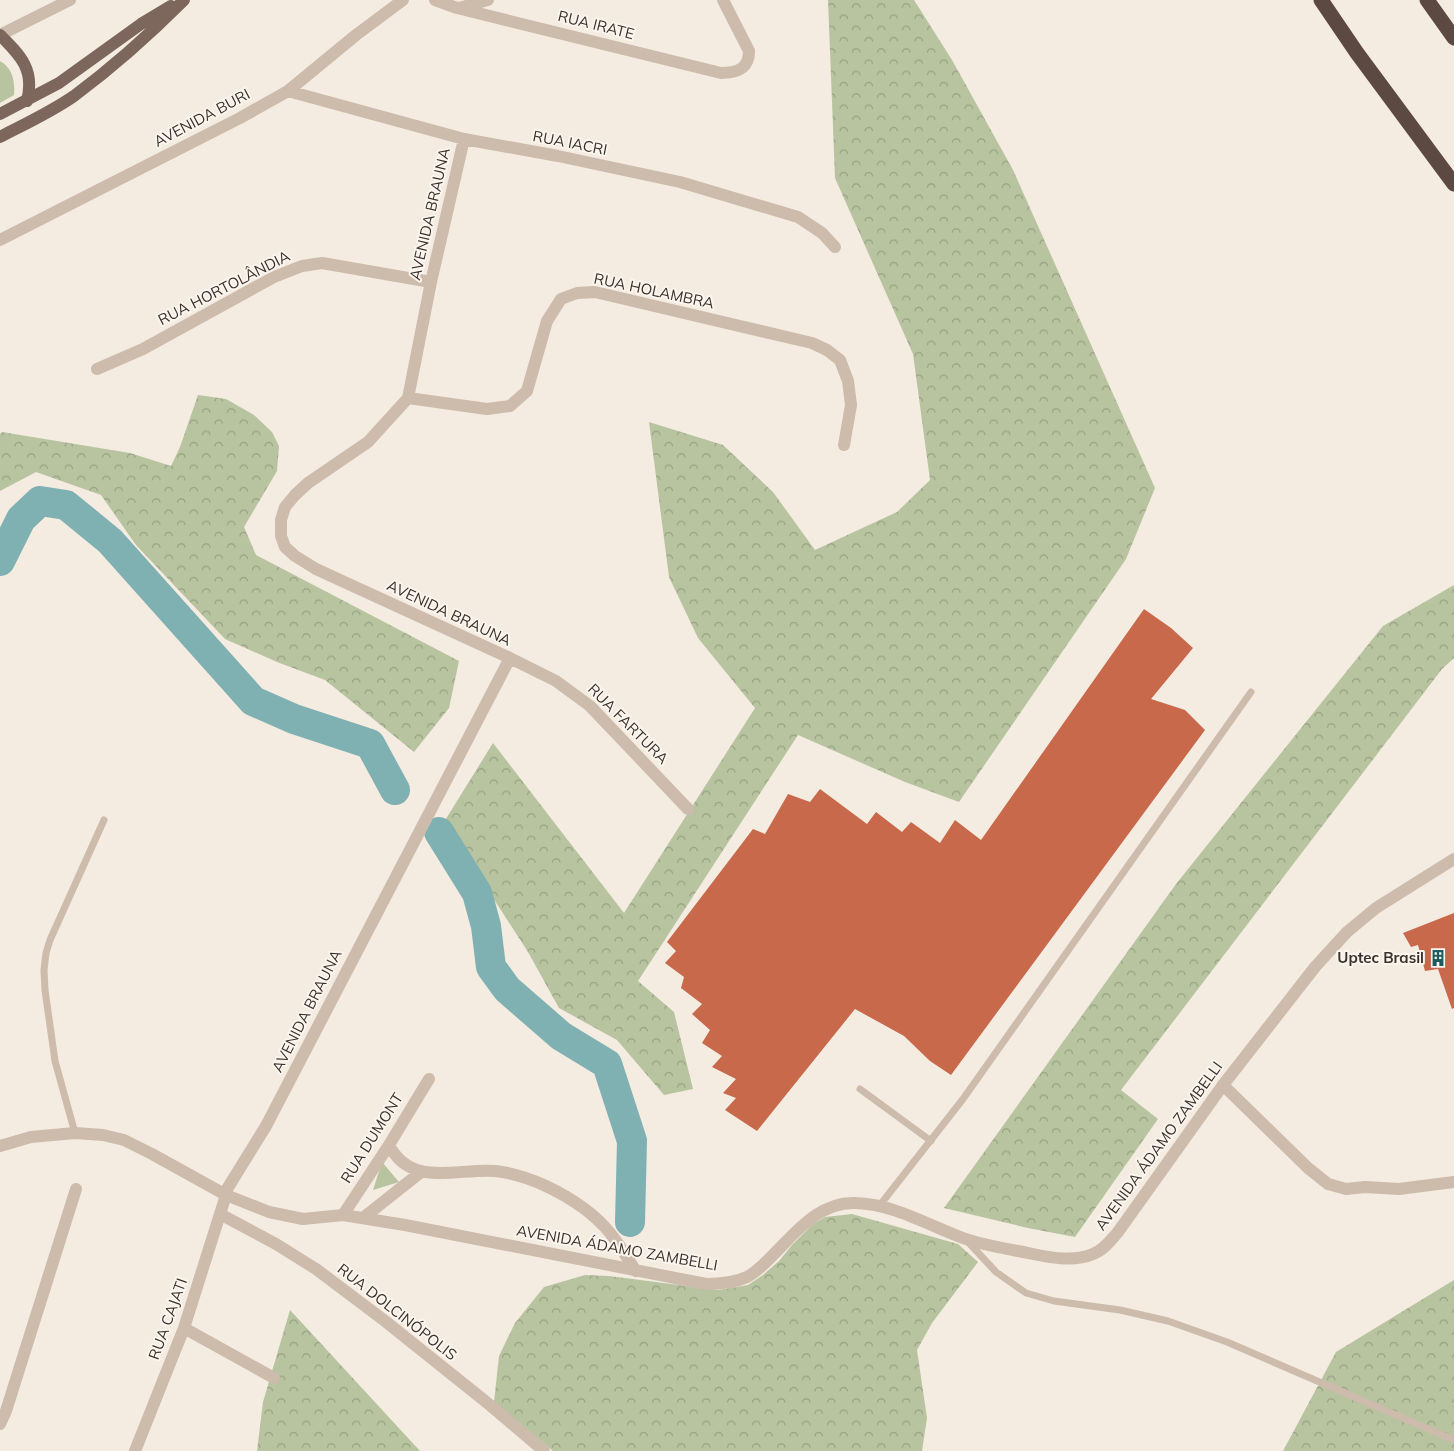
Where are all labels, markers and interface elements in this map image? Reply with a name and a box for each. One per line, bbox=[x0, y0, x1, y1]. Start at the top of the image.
street label: RUA IRATE bbox=[556, 6, 636, 43]
street label: AVENIDA BURI bbox=[151, 84, 253, 151]
street label: RUA IACRI bbox=[531, 126, 609, 159]
street label: AVENIDA BRAUNA bbox=[405, 146, 454, 282]
street label: RUA HORTOLÂNDIA bbox=[155, 246, 293, 329]
street label: RUA HOLAMBRA bbox=[592, 268, 716, 313]
street label: AVENIDA BRAUNA bbox=[384, 575, 514, 650]
street label: RUA FARTURA bbox=[584, 679, 673, 768]
street label: AVENIDA BRAUNA bbox=[267, 946, 346, 1075]
place label: Uptec Brasil bbox=[1337, 948, 1424, 967]
building icon: Uptec Brasil bbox=[1428, 948, 1448, 968]
street label: AVENIDA ÁDAMO ZAMBELLI bbox=[1091, 1058, 1226, 1234]
street label: RUA DUMONT bbox=[336, 1089, 407, 1186]
street label: AVENIDA ÁDAMO ZAMBELLI bbox=[515, 1220, 719, 1275]
street label: RUA DOLCINÓPOLIS bbox=[334, 1259, 461, 1364]
street label: RUA CAJATI bbox=[144, 1276, 191, 1362]

